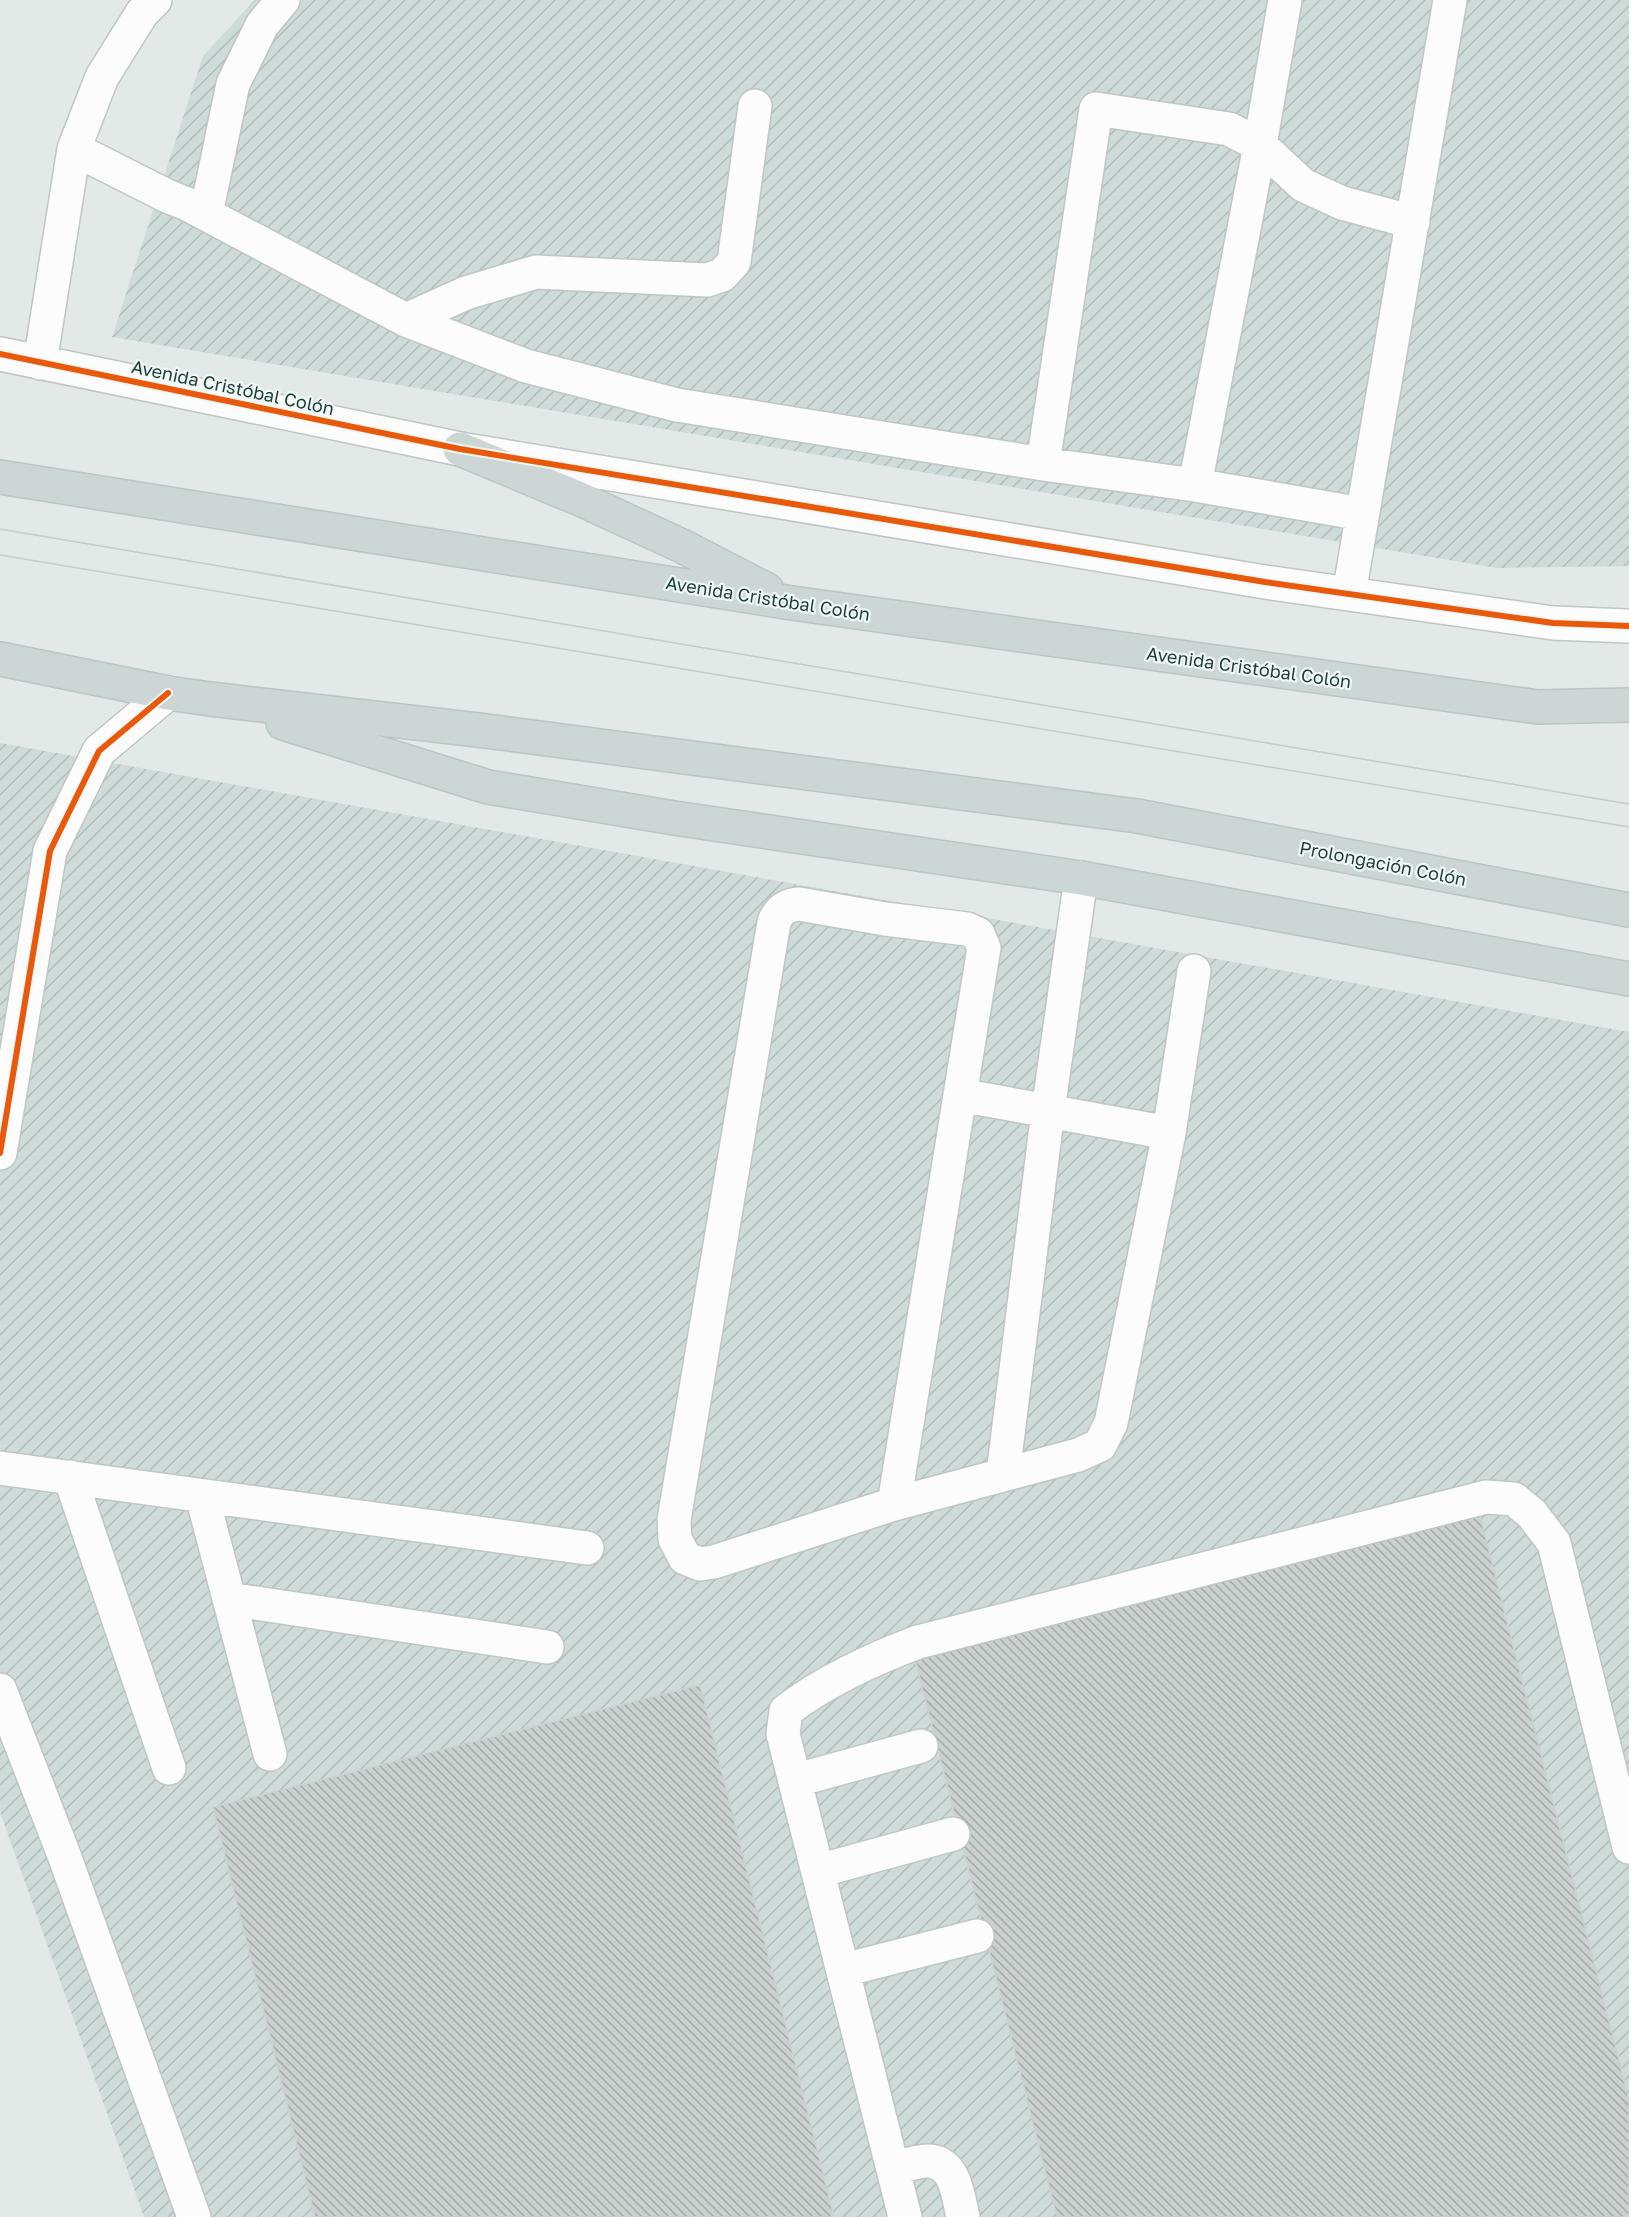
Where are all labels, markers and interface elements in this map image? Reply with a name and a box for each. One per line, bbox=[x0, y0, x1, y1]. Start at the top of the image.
street label: Avenida Cristóbal Colón bbox=[130, 355, 336, 419]
street label: Avenida Cristóbal Colón bbox=[664, 571, 872, 625]
street label: Avenida Cristóbal Colón bbox=[1145, 642, 1353, 692]
street label: Prolongación Colón bbox=[1298, 836, 1468, 890]

